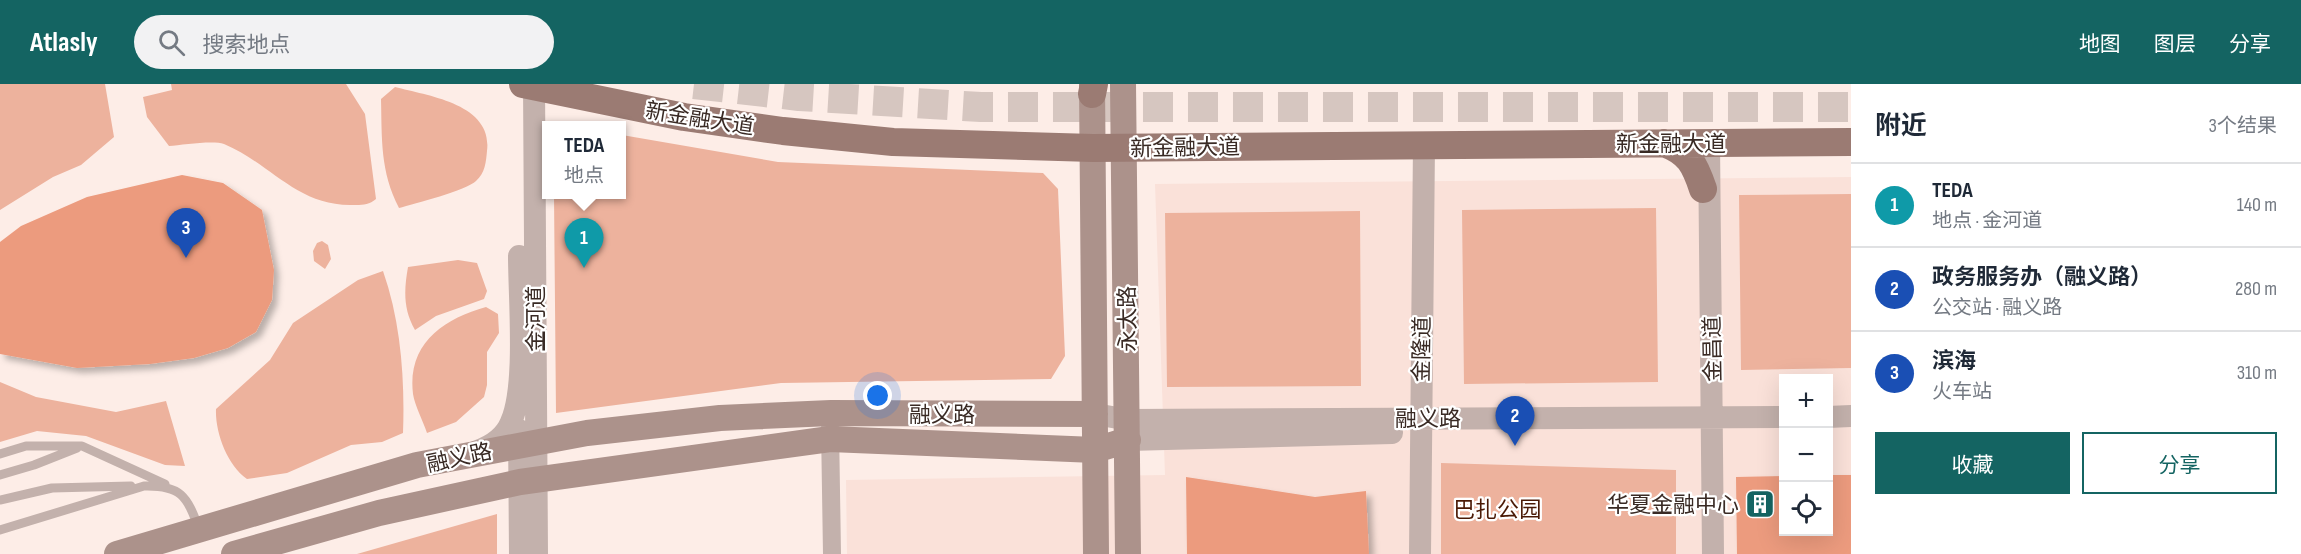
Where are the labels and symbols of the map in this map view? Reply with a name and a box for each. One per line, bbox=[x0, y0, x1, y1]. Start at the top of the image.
street label: 新金融大道 bbox=[643, 98, 756, 141]
street label: 新金融大道 bbox=[1616, 131, 1726, 158]
street label: 新金融大道 bbox=[1130, 134, 1240, 163]
pin: 3 bbox=[166, 208, 206, 258]
pin: 1 bbox=[564, 218, 604, 268]
street label: 金河道 bbox=[523, 286, 550, 352]
street label: 永太路 bbox=[1114, 286, 1143, 352]
street label: 金隆道 bbox=[1408, 316, 1437, 382]
street label: 金昌道 bbox=[1699, 316, 1728, 382]
your location bbox=[863, 381, 892, 410]
pin: 2 bbox=[1496, 396, 1534, 446]
street label: 融义路 bbox=[909, 402, 975, 429]
street label: 融义路 bbox=[1395, 406, 1461, 433]
street label: 融义路 bbox=[424, 438, 494, 479]
building icon: 华夏金融中心 bbox=[1744, 488, 1776, 520]
place label: 华夏金融中心 bbox=[1607, 492, 1739, 519]
park label: 巴扎公园 bbox=[1453, 497, 1541, 524]

